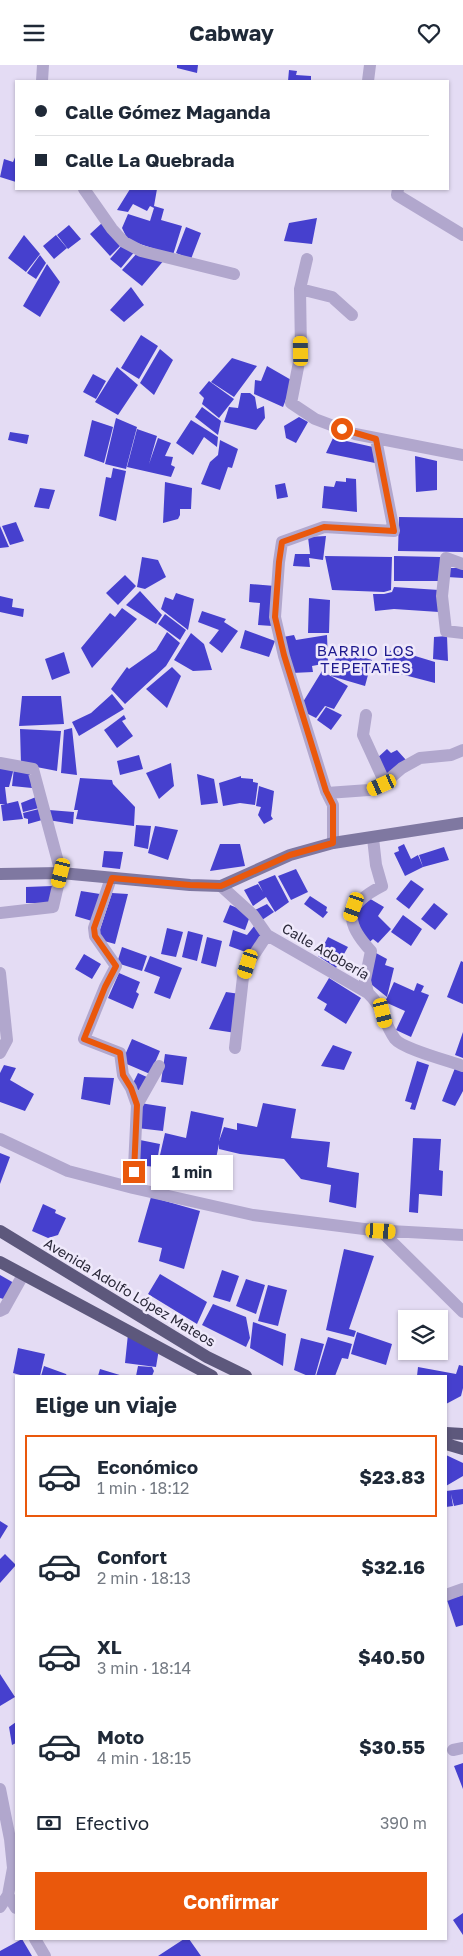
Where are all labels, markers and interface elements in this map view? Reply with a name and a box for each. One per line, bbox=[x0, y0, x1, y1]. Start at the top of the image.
icon: menu bbox=[20, 19, 48, 47]
text: Cabway bbox=[189, 19, 274, 46]
icon: heart bbox=[415, 19, 443, 47]
text: Calle Gómez Maganda bbox=[65, 100, 271, 123]
text: Calle La Quebrada bbox=[65, 148, 235, 171]
car bbox=[293, 336, 308, 366]
route start bbox=[331, 418, 353, 440]
district label: BARRIO LOS TEPETATES bbox=[317, 641, 415, 676]
car bbox=[365, 772, 398, 798]
car bbox=[50, 857, 71, 889]
car bbox=[342, 890, 365, 924]
street label: Calle Adobería bbox=[279, 919, 373, 983]
car bbox=[236, 947, 259, 981]
car bbox=[372, 997, 393, 1029]
callout: 1 min bbox=[152, 1155, 234, 1189]
route end bbox=[123, 1161, 145, 1183]
text: 1 min bbox=[172, 1162, 212, 1182]
car bbox=[365, 1223, 396, 1239]
street label: Avenida Adolfo López Mateos bbox=[41, 1234, 219, 1350]
map controls bbox=[398, 1310, 448, 1360]
button: layers bbox=[398, 1310, 448, 1360]
text: Elige un viaje bbox=[35, 1391, 177, 1418]
icon: car bbox=[37, 1454, 82, 1499]
text: Económico bbox=[97, 1455, 198, 1478]
text: $23.83 bbox=[359, 1465, 425, 1488]
text: 1 min · 18:12 bbox=[97, 1478, 189, 1498]
icon: car bbox=[37, 1544, 82, 1589]
text: Confort bbox=[97, 1545, 167, 1568]
text: $32.16 bbox=[361, 1555, 425, 1578]
text: 2 min · 18:13 bbox=[97, 1568, 191, 1588]
icon: car bbox=[37, 1634, 82, 1679]
text: XL bbox=[97, 1635, 122, 1658]
text: $40.50 bbox=[358, 1645, 425, 1668]
text: 3 min · 18:14 bbox=[97, 1658, 191, 1678]
icon: car bbox=[37, 1724, 82, 1769]
text: Moto bbox=[97, 1725, 144, 1748]
text: $30.55 bbox=[359, 1735, 425, 1758]
text: 4 min · 18:15 bbox=[97, 1748, 191, 1768]
icon: cash bbox=[35, 1809, 63, 1837]
text: Efectivo bbox=[75, 1811, 149, 1834]
text: 390 m bbox=[380, 1813, 427, 1833]
button: Confirmar bbox=[35, 1872, 427, 1930]

